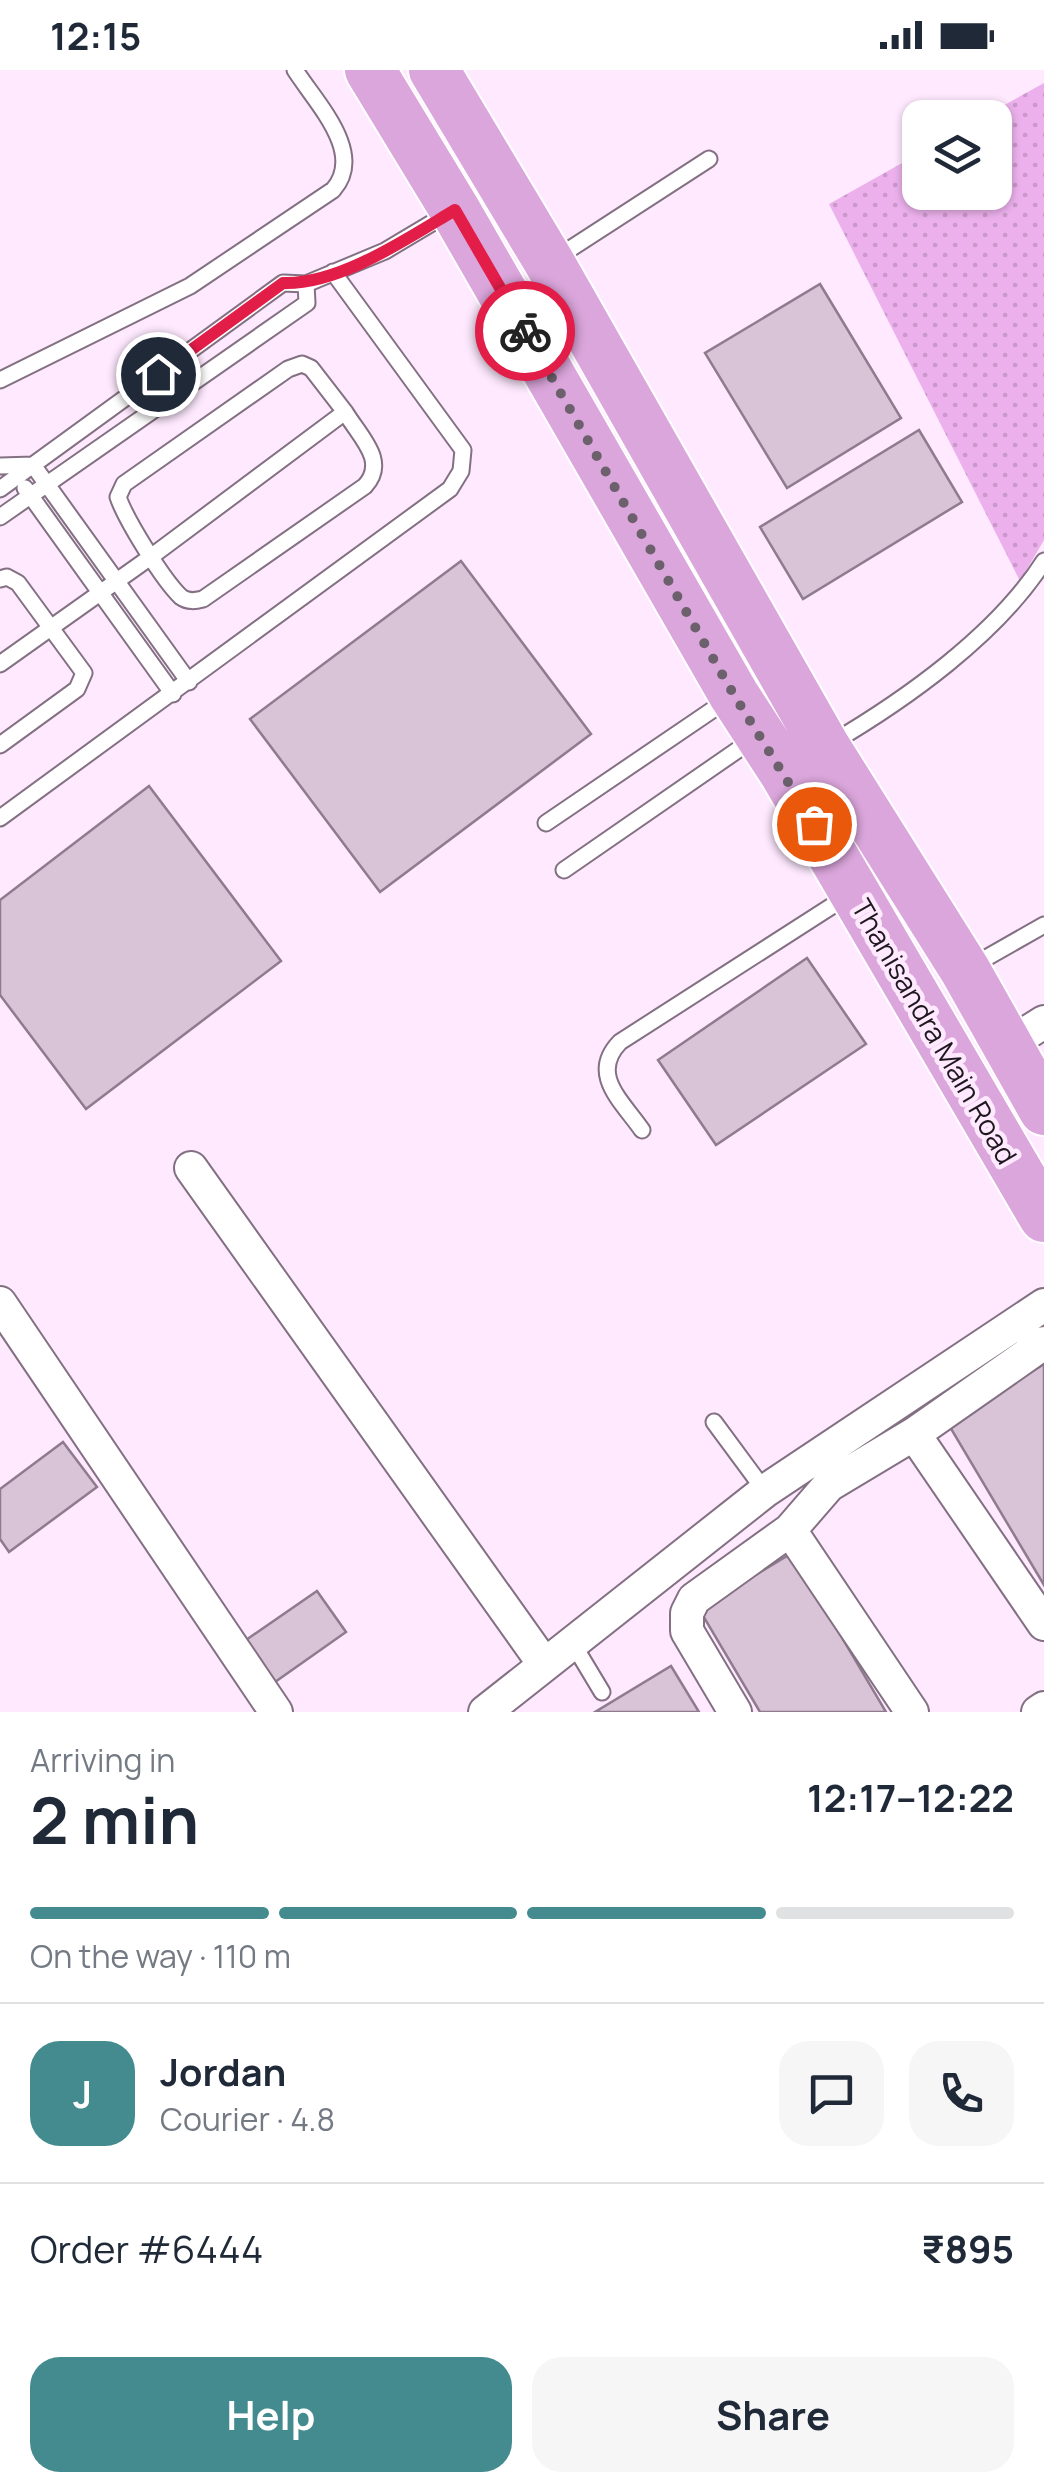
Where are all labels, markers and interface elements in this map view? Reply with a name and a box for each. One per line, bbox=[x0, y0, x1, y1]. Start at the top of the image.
text: 12:15 bbox=[50, 9, 141, 61]
map controls bbox=[902, 100, 1012, 210]
button: layers bbox=[902, 100, 1012, 210]
courier bbox=[475, 281, 575, 381]
icon: bike bbox=[498, 304, 553, 359]
pin bbox=[116, 332, 201, 417]
icon: home bbox=[131, 347, 186, 402]
pin bbox=[772, 782, 857, 867]
icon: bag bbox=[787, 797, 842, 852]
street label: Thanisandra Main Road bbox=[843, 891, 1027, 1171]
text: Arriving in bbox=[30, 1738, 175, 1782]
text: 12:17–12:22 bbox=[807, 1771, 1014, 1823]
text: 2 min bbox=[30, 1775, 199, 1864]
text: On the way · 110 m bbox=[30, 1934, 291, 1978]
button: chat bbox=[779, 2041, 884, 2146]
button: phone bbox=[909, 2041, 1014, 2146]
text: Jordan bbox=[160, 2045, 286, 2097]
text: J bbox=[73, 2067, 92, 2119]
text: Courier · 4.8 bbox=[160, 2097, 335, 2141]
text: Order #6444 bbox=[30, 2222, 263, 2274]
text: ₹895 bbox=[921, 2222, 1014, 2274]
button: Help bbox=[30, 2357, 512, 2472]
button: Share bbox=[532, 2357, 1014, 2472]

